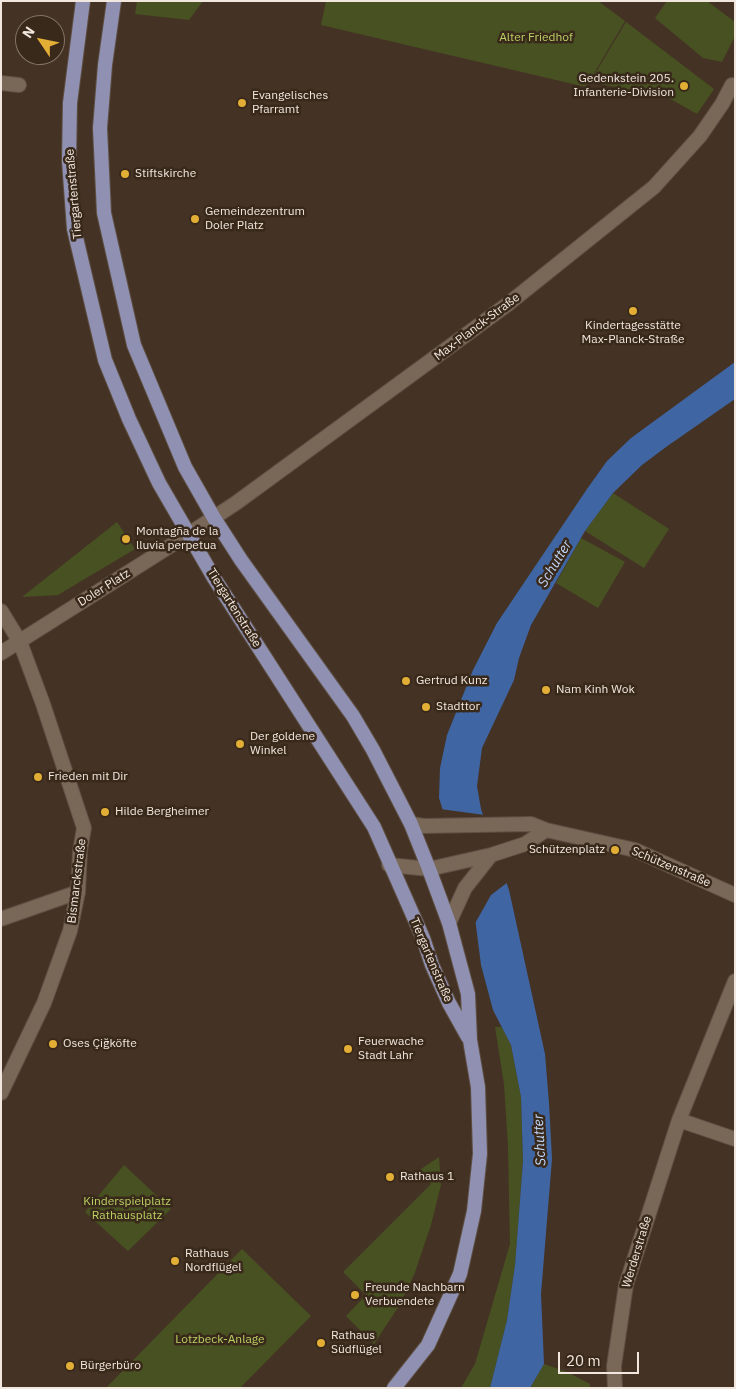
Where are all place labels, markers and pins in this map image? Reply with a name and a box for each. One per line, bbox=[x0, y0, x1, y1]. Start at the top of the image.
place label: Gedenkstein 205. Infanterie-Division bbox=[573, 72, 674, 100]
marker: Gedenkstein 205. Infanterie-Division bbox=[678, 80, 690, 92]
place label: Evangelisches Pfarramt bbox=[252, 89, 328, 117]
marker: Evangelisches Pfarramt bbox=[236, 97, 248, 109]
place label: Stiftskirche bbox=[135, 167, 196, 181]
marker: Stiftskirche bbox=[119, 168, 131, 180]
place label: Gemeindezentrum Doler Platz bbox=[205, 205, 305, 233]
marker: Gemeindezentrum Doler Platz bbox=[189, 213, 201, 225]
marker: Kindertagesstätte Max-Planck-Straße bbox=[627, 305, 639, 317]
place label: Kindertagesstätte Max-Planck-Straße bbox=[582, 319, 684, 347]
place label: Montagña de la lluvia perpetua bbox=[136, 525, 218, 553]
marker: Montagña de la lluvia perpetua bbox=[120, 533, 132, 545]
place label: Gertrud Kunz bbox=[416, 674, 487, 688]
marker: Gertrud Kunz bbox=[400, 675, 412, 687]
place label: Nam Kinh Wok bbox=[556, 683, 635, 697]
marker: Nam Kinh Wok bbox=[540, 684, 552, 696]
place label: Stadttor bbox=[436, 700, 480, 714]
marker: Stadttor bbox=[420, 701, 432, 713]
place label: Der goldene Winkel bbox=[250, 730, 315, 758]
marker: Der goldene Winkel bbox=[234, 738, 246, 750]
place label: Frieden mit Dir bbox=[48, 770, 128, 784]
marker: Frieden mit Dir bbox=[32, 771, 44, 783]
place label: Hilde Bergheimer bbox=[115, 805, 209, 819]
marker: Hilde Bergheimer bbox=[99, 806, 111, 818]
place label: Schützenplatz bbox=[529, 843, 605, 857]
marker: Schützenplatz bbox=[609, 844, 621, 856]
place label: Feuerwache Stadt Lahr bbox=[358, 1035, 424, 1063]
place label: Oses Çiğköfte bbox=[63, 1037, 137, 1051]
marker: Oses Çiğköfte bbox=[47, 1038, 59, 1050]
marker: Feuerwache Stadt Lahr bbox=[342, 1043, 354, 1055]
place label: Rathaus 1 bbox=[400, 1170, 454, 1184]
marker: Rathaus 1 bbox=[384, 1171, 396, 1183]
place label: Rathaus Nordflügel bbox=[185, 1247, 242, 1275]
marker: Rathaus Nordflügel bbox=[169, 1255, 181, 1267]
place label: Freunde Nachbarn Verbuendete bbox=[365, 1281, 465, 1309]
marker: Freunde Nachbarn Verbuendete bbox=[349, 1289, 361, 1301]
place label: Rathaus Südflügel bbox=[331, 1329, 382, 1357]
marker: Rathaus Südflügel bbox=[315, 1337, 327, 1349]
place label: Bürgerbüro bbox=[80, 1359, 141, 1373]
marker: Bürgerbüro bbox=[64, 1360, 76, 1372]

